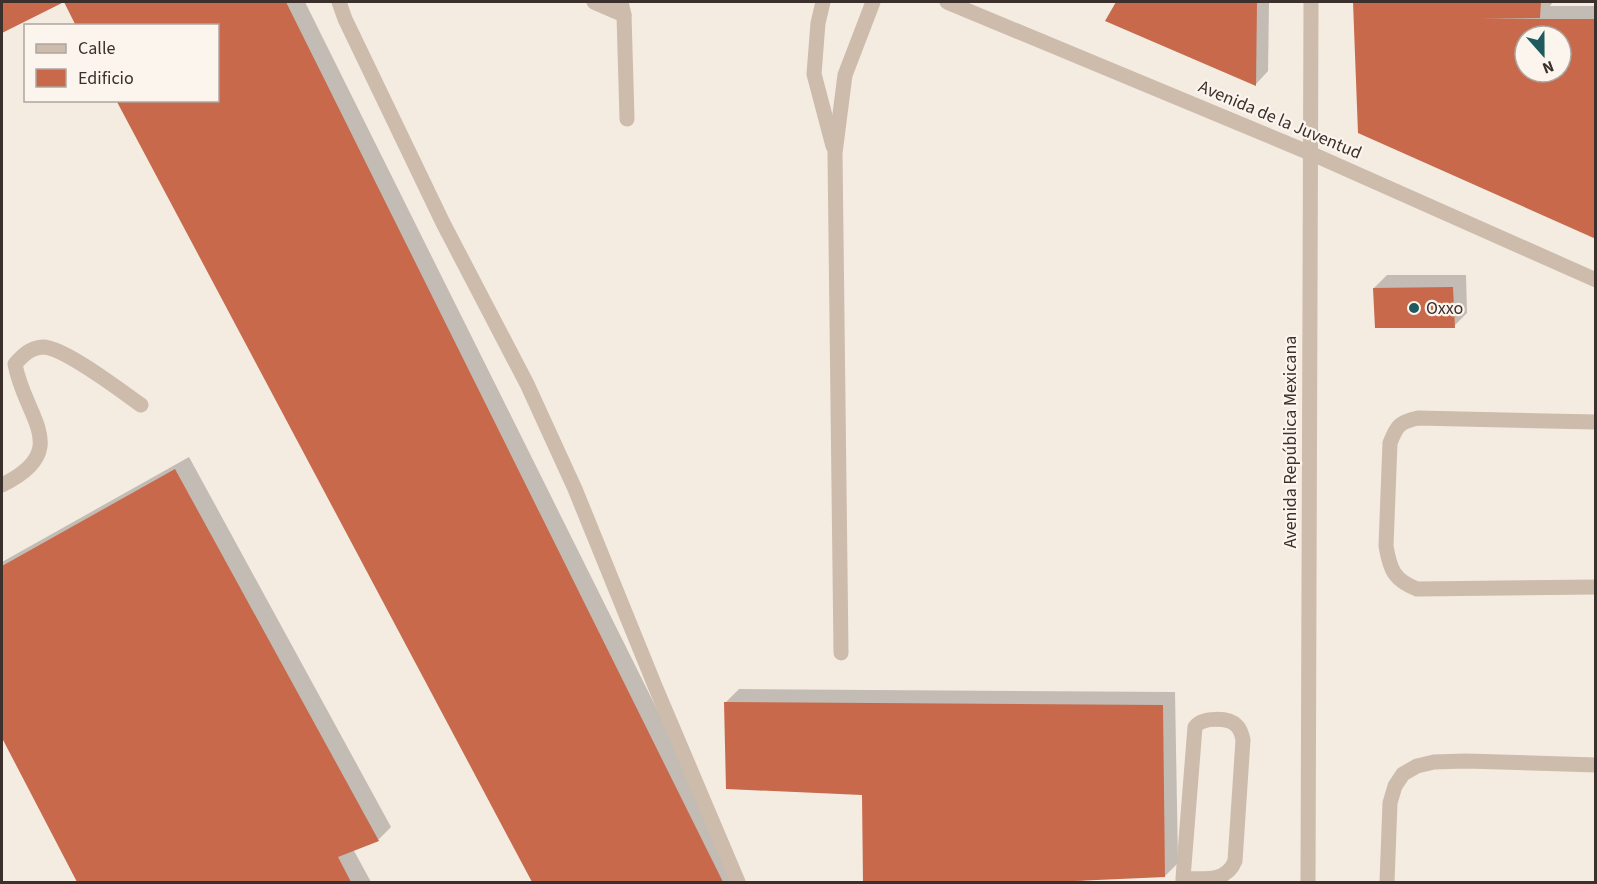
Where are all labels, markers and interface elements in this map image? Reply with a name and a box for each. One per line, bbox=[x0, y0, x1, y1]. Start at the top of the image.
legend bbox=[24, 24, 219, 102]
north arrow bbox=[1513, 24, 1573, 84]
text: Calle bbox=[78, 36, 116, 61]
text: N bbox=[1539, 55, 1557, 79]
text: Edificio bbox=[78, 66, 134, 91]
street label: Avenida de la Juventud bbox=[1195, 74, 1365, 166]
place label: Oxxo bbox=[1426, 296, 1463, 321]
marker: Oxxo bbox=[1407, 301, 1421, 315]
street label: Avenida República Mexicana bbox=[1278, 336, 1303, 548]

